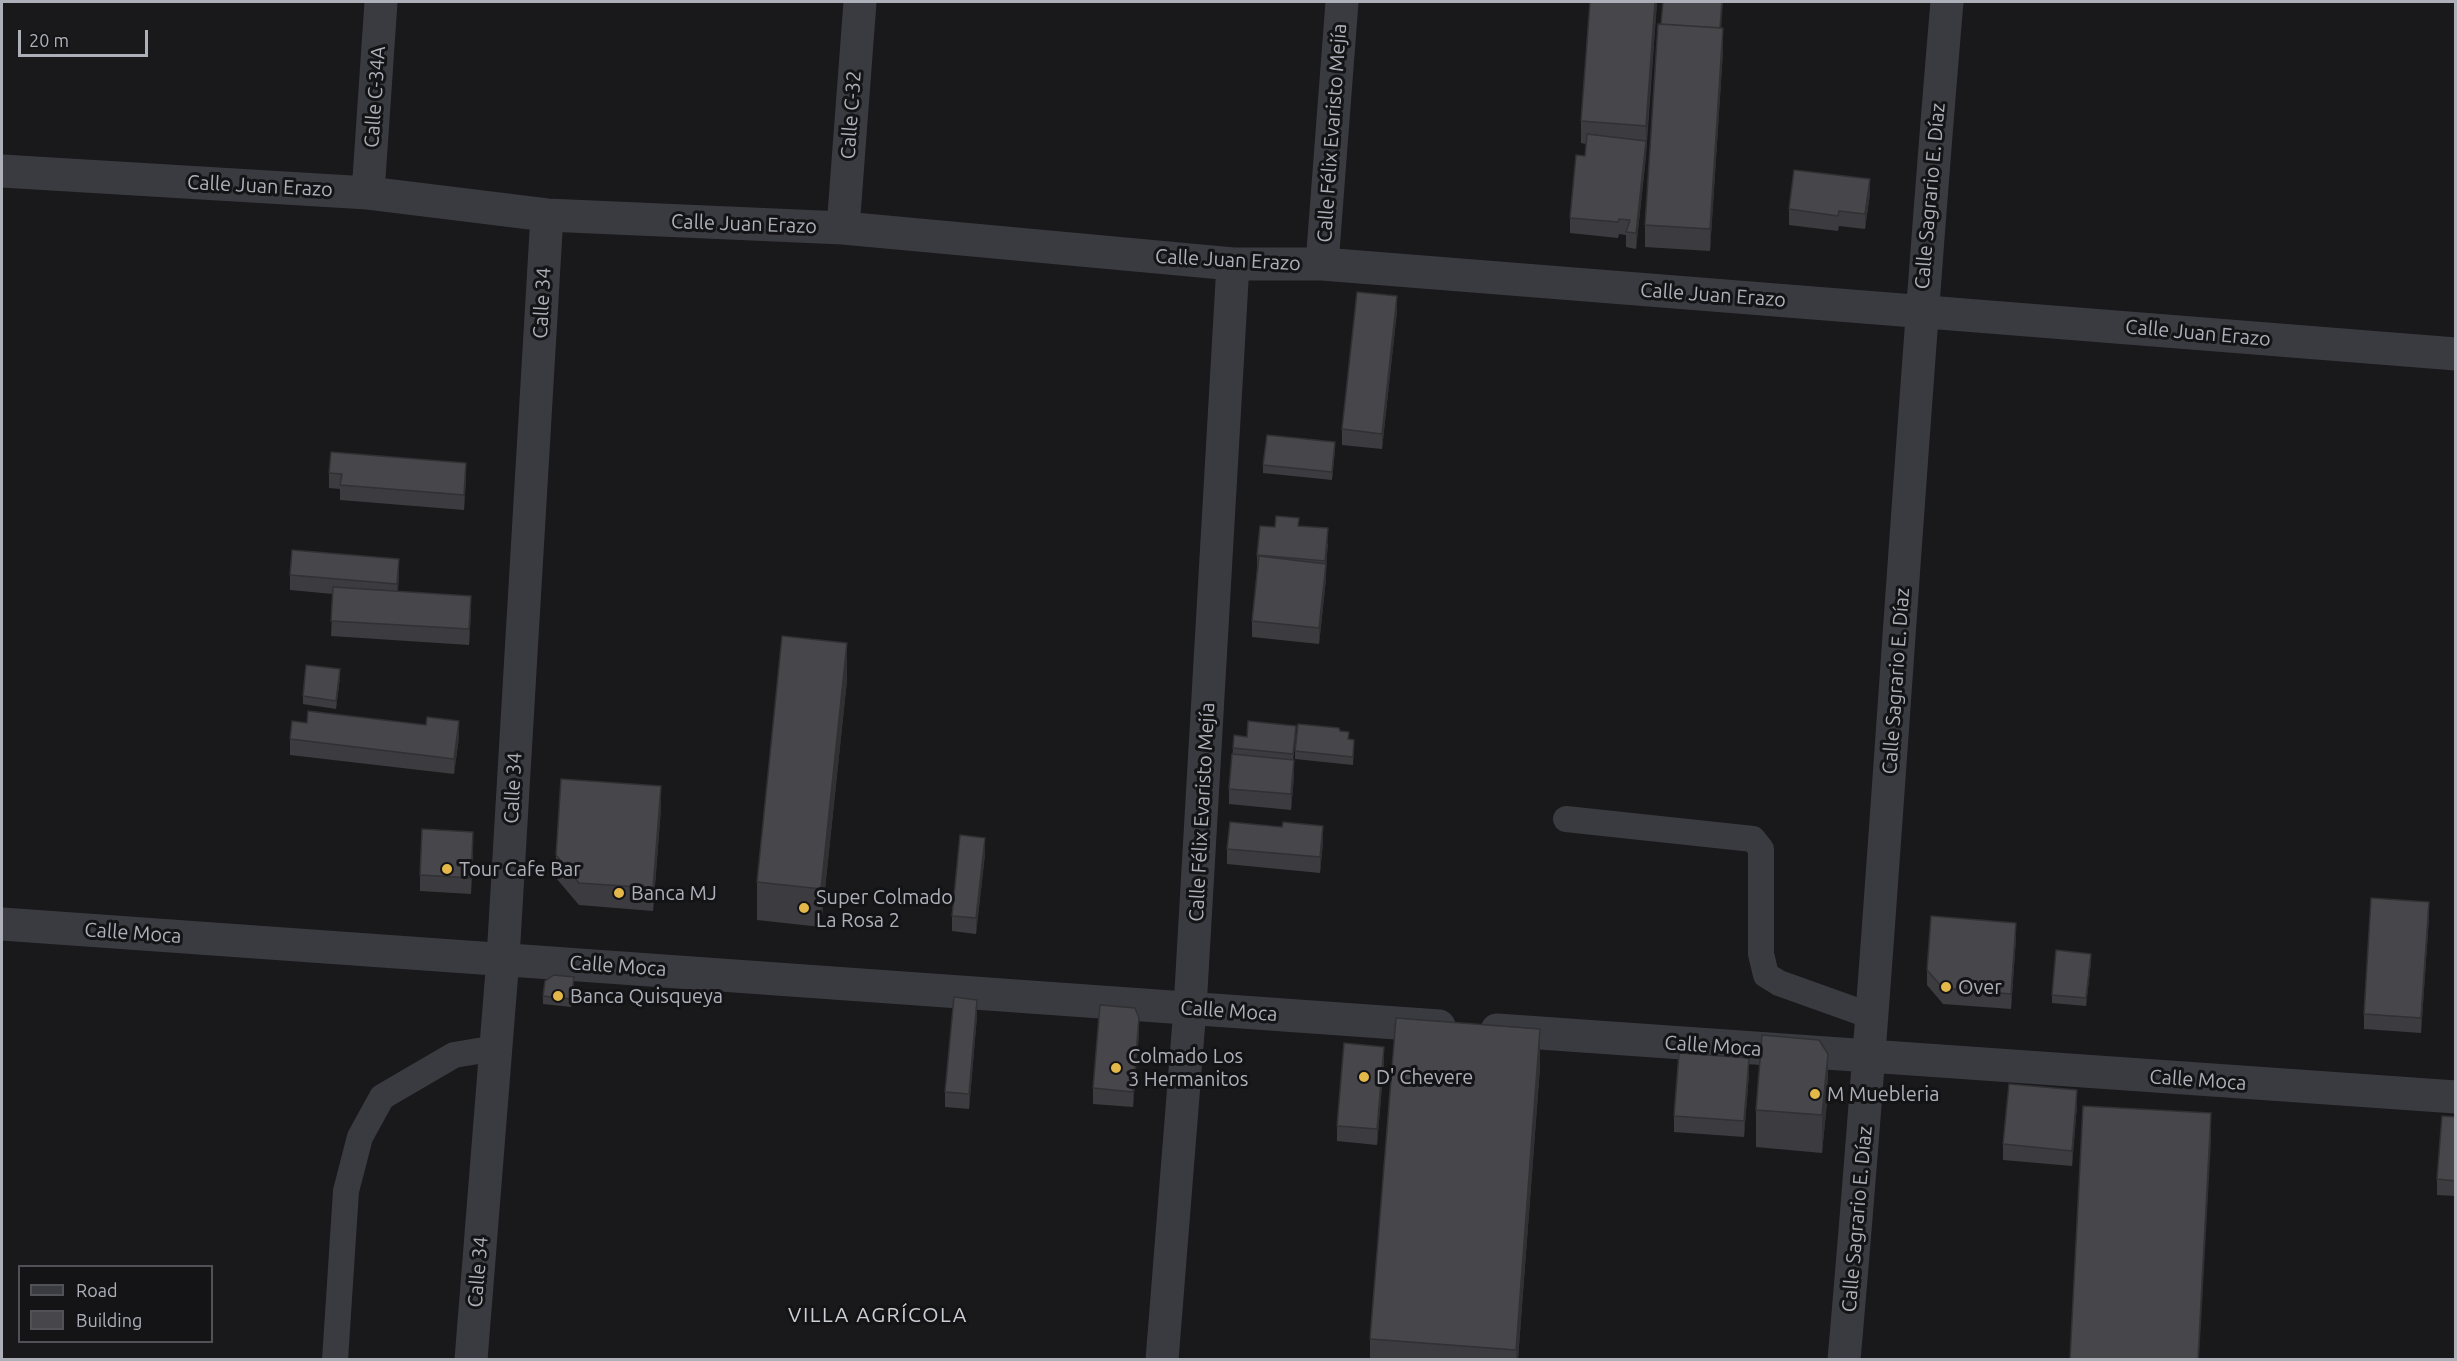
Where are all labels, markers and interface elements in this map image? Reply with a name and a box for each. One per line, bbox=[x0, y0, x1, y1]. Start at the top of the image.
scale bar bbox=[21, 18, 152, 56]
street label: Calle Félix Evaristo Mejía bbox=[1312, 23, 1352, 243]
text: 20 m bbox=[29, 30, 69, 50]
street label: Calle C-34A bbox=[359, 45, 391, 149]
street label: Calle C-32 bbox=[836, 70, 866, 160]
street label: Calle Sagrario E. Díaz bbox=[1910, 102, 1950, 290]
street label: Calle Juan Erazo bbox=[186, 170, 334, 202]
street label: Calle Juan Erazo bbox=[671, 209, 817, 239]
street label: Calle Juan Erazo bbox=[1154, 244, 1302, 276]
street label: Calle 34 bbox=[528, 267, 556, 339]
street label: Calle Juan Erazo bbox=[1639, 278, 1787, 312]
street label: Calle Juan Erazo bbox=[2124, 315, 2272, 351]
street label: Calle Sagrario E. Díaz bbox=[1878, 587, 1914, 775]
street label: Calle Félix Evaristo Mejía bbox=[1184, 702, 1220, 922]
street label: Calle 34 bbox=[499, 752, 527, 824]
place label: Tour Cafe Bar bbox=[459, 857, 581, 881]
marker: Tour Cafe Bar bbox=[440, 862, 454, 876]
place label: Banca MJ bbox=[631, 881, 717, 905]
place label: Super Colmado La Rosa 2 bbox=[816, 885, 953, 932]
marker: Banca MJ bbox=[612, 886, 626, 900]
marker: Super Colmado La Rosa 2 bbox=[797, 901, 811, 915]
street label: Calle Moca bbox=[84, 918, 182, 948]
street label: Calle Moca bbox=[569, 951, 667, 981]
place label: Over bbox=[1958, 975, 2002, 999]
marker: Over bbox=[1939, 980, 1953, 994]
place label: Banca Quisqueya bbox=[570, 984, 723, 1008]
marker: Banca Quisqueya bbox=[551, 989, 565, 1003]
street label: Calle Moca bbox=[1180, 996, 1278, 1026]
street label: Calle Moca bbox=[1664, 1031, 1762, 1061]
place label: Colmado Los 3 Hermanitos bbox=[1128, 1044, 1248, 1091]
marker: Colmado Los 3 Hermanitos bbox=[1109, 1061, 1123, 1075]
place label: D' Chevere bbox=[1376, 1065, 1473, 1089]
street label: Calle Moca bbox=[2149, 1065, 2247, 1095]
marker: D' Chevere bbox=[1357, 1070, 1371, 1084]
place label: M Muebleria bbox=[1827, 1082, 1939, 1106]
marker: M Muebleria bbox=[1808, 1087, 1822, 1101]
street label: Calle Sagrario E. Díaz bbox=[1837, 1125, 1877, 1313]
street label: Calle 34 bbox=[463, 1235, 493, 1309]
legend bbox=[18, 1265, 213, 1343]
text: Road bbox=[76, 1280, 118, 1300]
district label: VILLA AGRÍCOLA bbox=[788, 1302, 968, 1328]
text: Building bbox=[76, 1310, 142, 1330]

